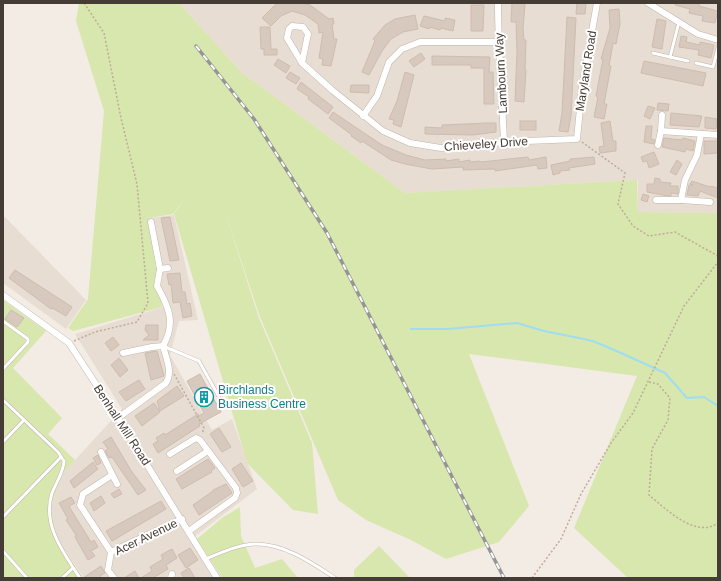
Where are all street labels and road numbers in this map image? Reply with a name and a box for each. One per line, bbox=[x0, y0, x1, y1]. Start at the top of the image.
street label: Maryland Road bbox=[573, 30, 599, 112]
street label: Lambourn Way bbox=[492, 32, 510, 114]
street label: Chieveley Drive bbox=[444, 134, 529, 154]
street label: Benhall Mill Road bbox=[91, 382, 153, 468]
street label: Acer Avenue bbox=[112, 516, 180, 558]

